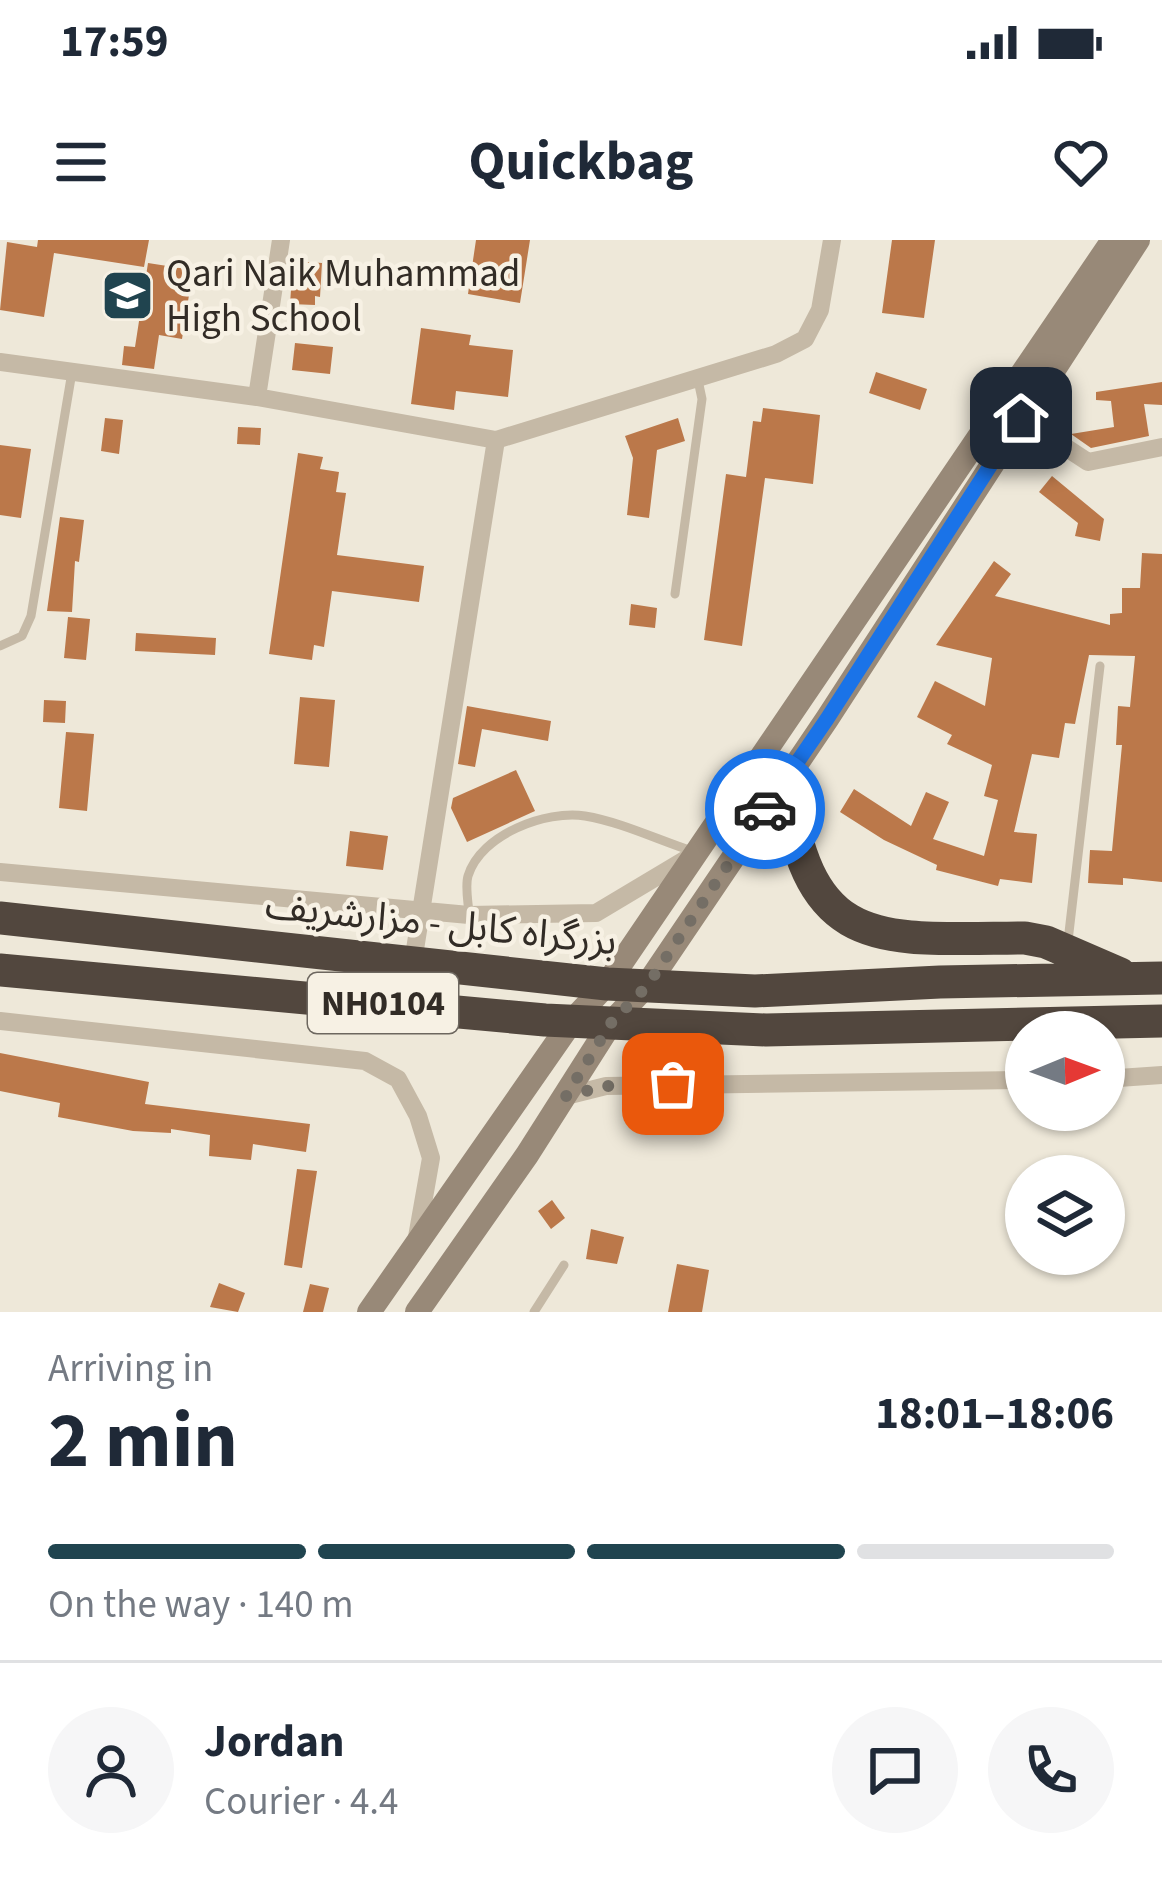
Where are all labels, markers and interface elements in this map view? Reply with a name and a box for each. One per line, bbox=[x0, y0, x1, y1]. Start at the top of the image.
text: 17:59 bbox=[60, 10, 169, 74]
text: Quickbag bbox=[468, 124, 694, 201]
icon: menu bbox=[48, 129, 114, 195]
icon: heart bbox=[1048, 129, 1114, 195]
place label: Qari Naik Muhammad High School bbox=[166, 246, 520, 347]
school or university icon: Qari Naik Muhammad High School bbox=[99, 268, 155, 324]
pin bbox=[970, 367, 1072, 469]
icon: home bbox=[988, 385, 1054, 451]
courier bbox=[705, 749, 825, 869]
icon: car bbox=[732, 776, 798, 842]
street label: بزرگراه کابل - مزارشریف bbox=[263, 878, 619, 970]
road number: NH0104 bbox=[308, 973, 458, 1033]
north arrow bbox=[1005, 1011, 1125, 1131]
map controls bbox=[1005, 1011, 1125, 1275]
pin bbox=[622, 1033, 724, 1135]
icon: bag bbox=[640, 1051, 706, 1117]
button: layers bbox=[1005, 1155, 1125, 1275]
text: Arriving in bbox=[48, 1341, 213, 1397]
text: 18:01–18:06 bbox=[875, 1382, 1114, 1446]
text: 2 min bbox=[48, 1386, 238, 1497]
text: On the way · 140 m bbox=[48, 1577, 354, 1633]
button: person bbox=[48, 1707, 174, 1833]
button: chat bbox=[832, 1707, 958, 1833]
button: phone bbox=[988, 1707, 1114, 1833]
text: Jordan bbox=[204, 1710, 345, 1774]
text: Courier · 4.4 bbox=[204, 1774, 398, 1830]

